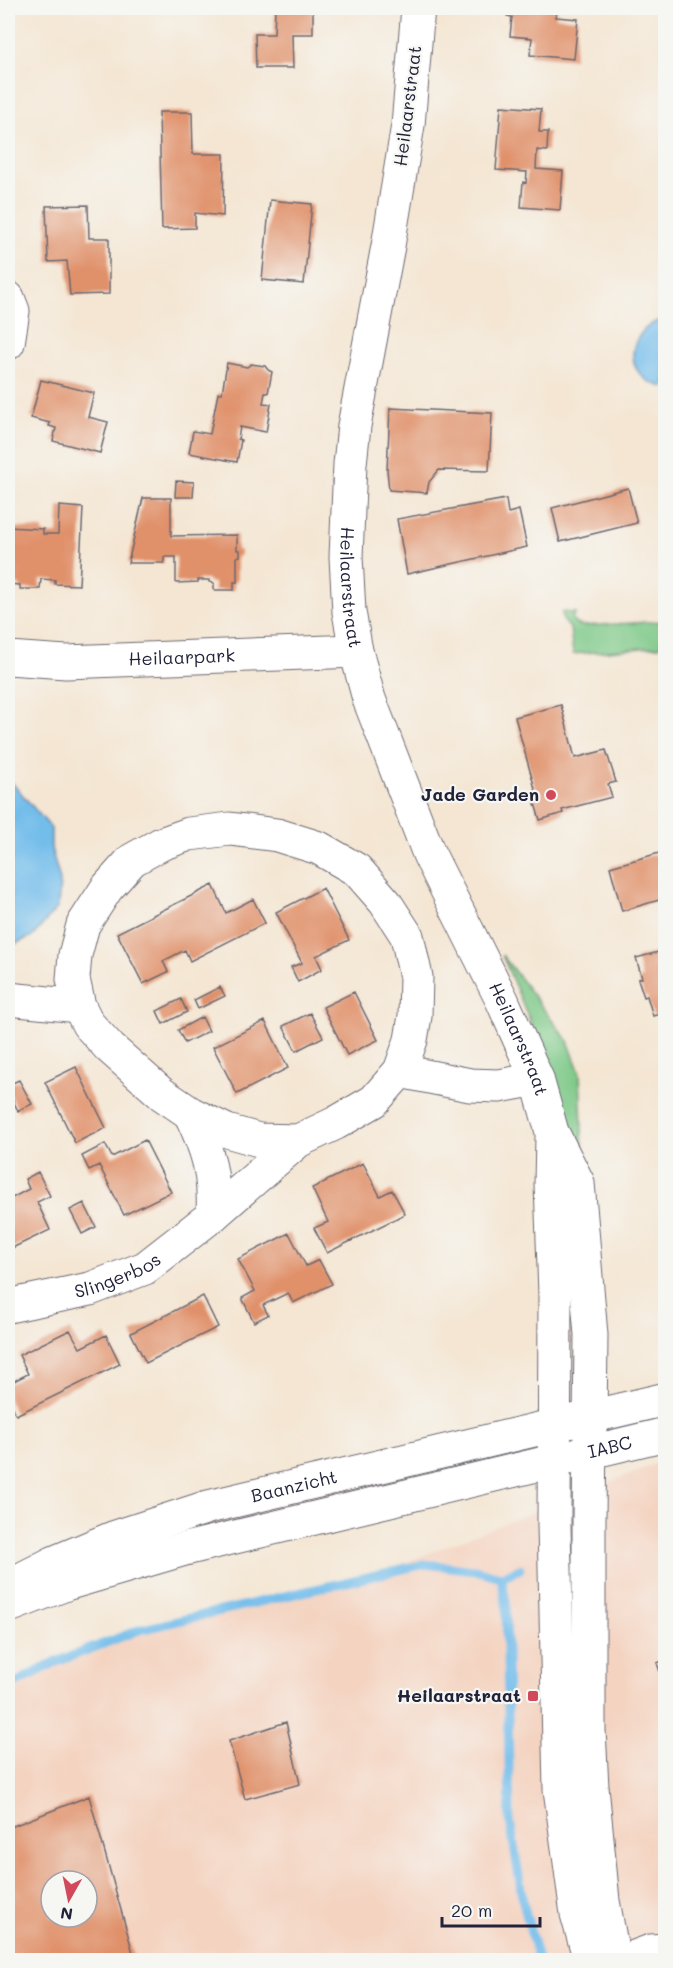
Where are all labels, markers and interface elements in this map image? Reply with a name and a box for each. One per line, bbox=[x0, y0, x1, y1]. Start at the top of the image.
street label: Heilaarstraat bbox=[388, 44, 426, 168]
street label: Heilaarstraat bbox=[335, 526, 368, 650]
street label: Heilaarpark bbox=[128, 643, 235, 671]
place label: Jade Garden bbox=[421, 782, 539, 806]
marker: Jade Garden bbox=[544, 788, 558, 802]
street label: Heilaarstraat bbox=[484, 978, 554, 1098]
street label: Slingerbos bbox=[72, 1247, 165, 1303]
street label: IABC bbox=[585, 1430, 634, 1463]
street label: Baanzicht bbox=[248, 1464, 339, 1507]
place label: Heilaarstraat bbox=[397, 1683, 521, 1707]
marker: Heilaarstraat bbox=[526, 1689, 540, 1703]
north arrow bbox=[39, 1869, 99, 1929]
scale bar bbox=[442, 1890, 540, 1928]
text: 20 m bbox=[451, 1898, 492, 1922]
text: N bbox=[59, 1903, 74, 1926]

